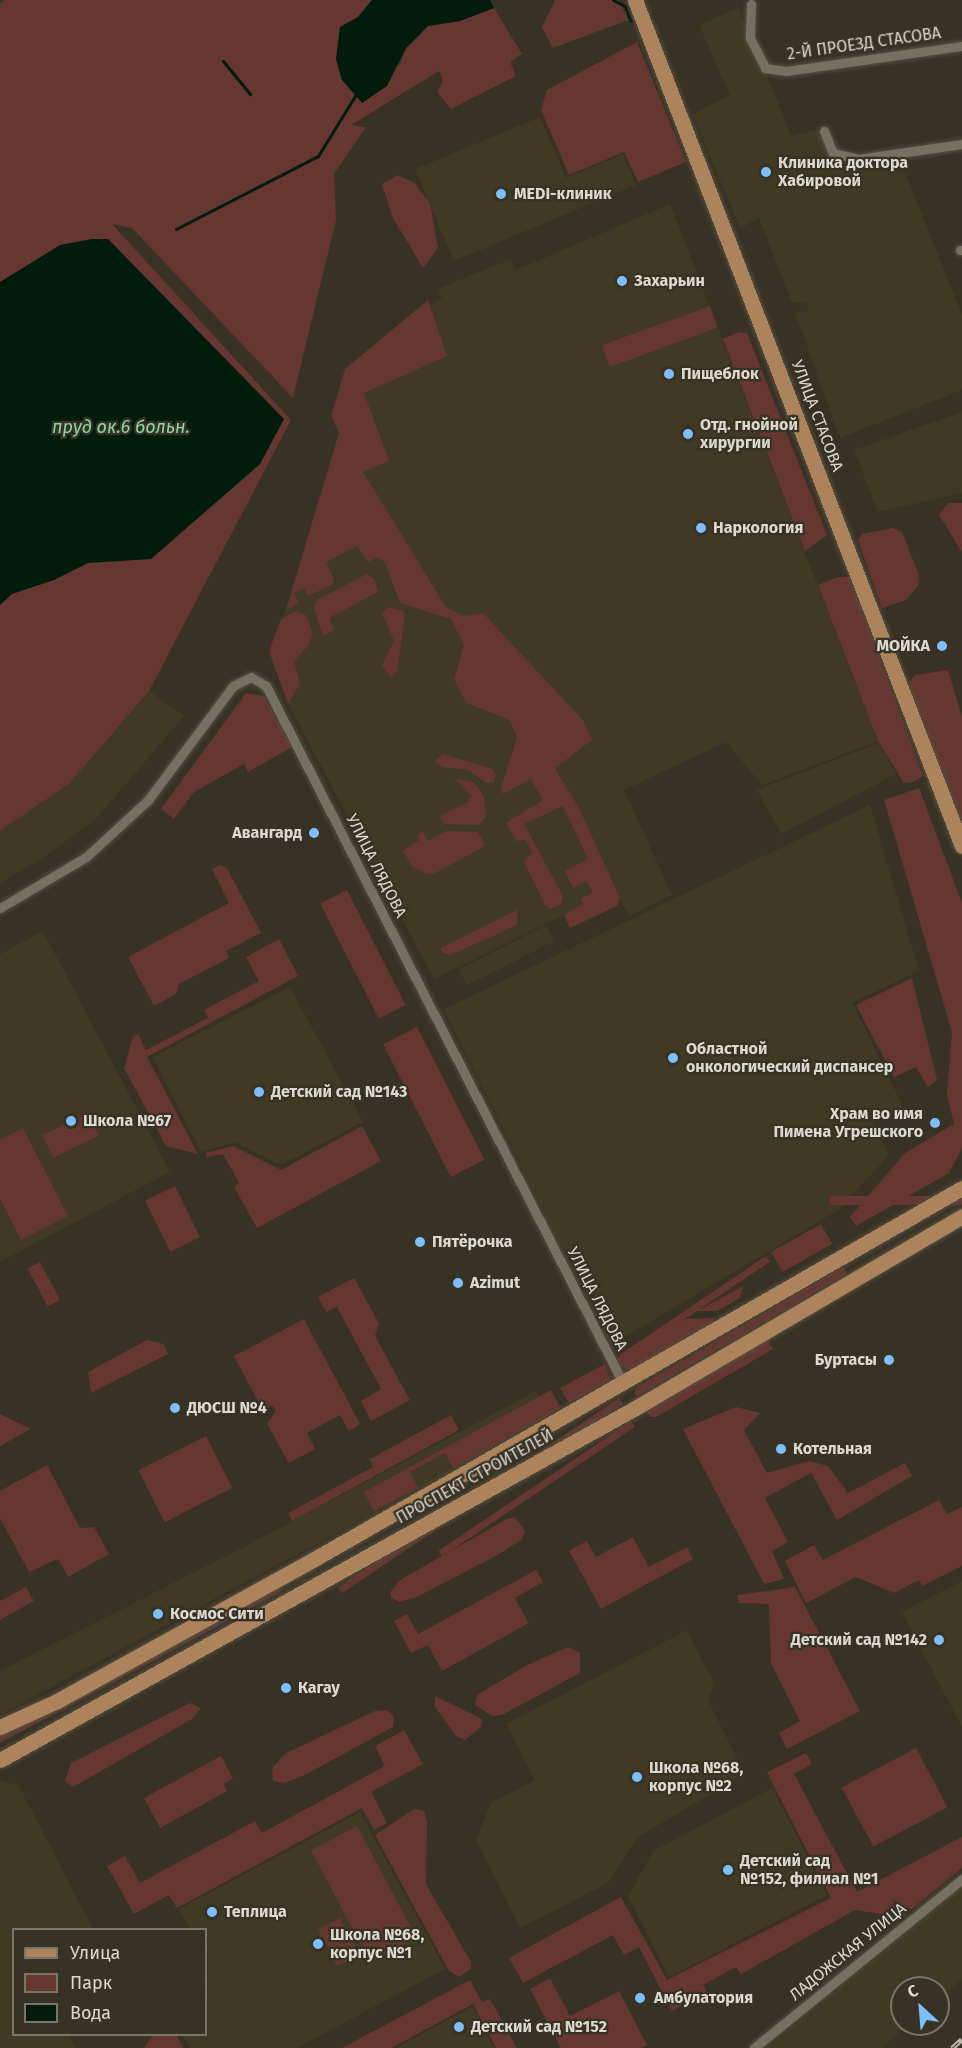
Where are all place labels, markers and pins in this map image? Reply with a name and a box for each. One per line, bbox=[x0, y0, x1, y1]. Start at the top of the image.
place label: Клиника доктора Хабировой bbox=[778, 153, 908, 191]
marker: Клиника доктора Хабировой bbox=[759, 165, 773, 179]
place label: MEDI-клиник bbox=[514, 184, 612, 204]
marker: MEDI-клиник bbox=[492, 185, 510, 203]
place label: Захарьин bbox=[634, 271, 705, 291]
marker: Захарьин bbox=[615, 274, 629, 288]
place label: Пищеблок bbox=[681, 364, 759, 384]
marker: Пищеблок bbox=[662, 367, 676, 381]
place label: Отд. гнойной хирургии bbox=[700, 415, 798, 453]
marker: Отд. гнойной хирургии bbox=[681, 427, 695, 441]
place label: Наркология bbox=[713, 518, 803, 538]
marker: Наркология bbox=[694, 521, 708, 535]
place label: МОЙКА bbox=[877, 636, 930, 656]
marker: МОЙКА bbox=[935, 639, 949, 653]
place label: Авангард bbox=[232, 823, 302, 843]
marker: Авангард bbox=[307, 826, 321, 840]
place label: Областной онкологический диспансер bbox=[686, 1039, 893, 1077]
marker: Областной онкологический диспансер bbox=[664, 1049, 682, 1067]
place label: Детский сад №143 bbox=[271, 1082, 407, 1102]
marker: Детский сад №143 bbox=[252, 1085, 266, 1099]
place label: Храм во имя Пимена Угрешского bbox=[773, 1104, 923, 1142]
place label: Школа №67 bbox=[83, 1111, 171, 1131]
marker: Школа №67 bbox=[64, 1114, 78, 1128]
marker: Храм во имя Пимена Угрешского bbox=[928, 1116, 942, 1130]
place label: Пятёрочка bbox=[432, 1232, 513, 1252]
marker: Пятёрочка bbox=[413, 1235, 427, 1249]
place label: Azimut bbox=[470, 1273, 520, 1293]
marker: Azimut bbox=[451, 1276, 465, 1290]
place label: Буртасы bbox=[815, 1350, 877, 1370]
marker: Буртасы bbox=[882, 1353, 896, 1367]
place label: ДЮСШ №4 bbox=[187, 1398, 267, 1418]
marker: ДЮСШ №4 bbox=[168, 1401, 182, 1415]
place label: Котельная bbox=[793, 1439, 872, 1459]
marker: Котельная bbox=[774, 1442, 788, 1456]
place label: Космос Сити bbox=[170, 1604, 264, 1624]
marker: Космос Сити bbox=[151, 1607, 165, 1621]
place label: Детский сад №142 bbox=[791, 1630, 927, 1650]
marker: Детский сад №142 bbox=[932, 1633, 946, 1647]
place label: Кагау bbox=[298, 1678, 340, 1698]
marker: Кагау bbox=[279, 1681, 293, 1695]
place label: Школа №68, корпус №2 bbox=[649, 1758, 743, 1796]
marker: Школа №68, корпус №2 bbox=[630, 1770, 644, 1784]
place label: Детский сад №152, филиал №1 bbox=[740, 1851, 878, 1889]
marker: Детский сад №152, филиал №1 bbox=[721, 1863, 735, 1877]
place label: Теплица bbox=[224, 1902, 287, 1922]
marker: Теплица bbox=[205, 1905, 219, 1919]
place label: Школа №68, корпус №1 bbox=[330, 1925, 424, 1963]
marker: Школа №68, корпус №1 bbox=[311, 1937, 325, 1951]
place label: Амбулатория bbox=[654, 1988, 753, 2008]
marker: Амбулатория bbox=[631, 1989, 649, 2007]
place label: Детский сад №152 bbox=[471, 2017, 607, 2037]
marker: Детский сад №152 bbox=[452, 2020, 466, 2034]

